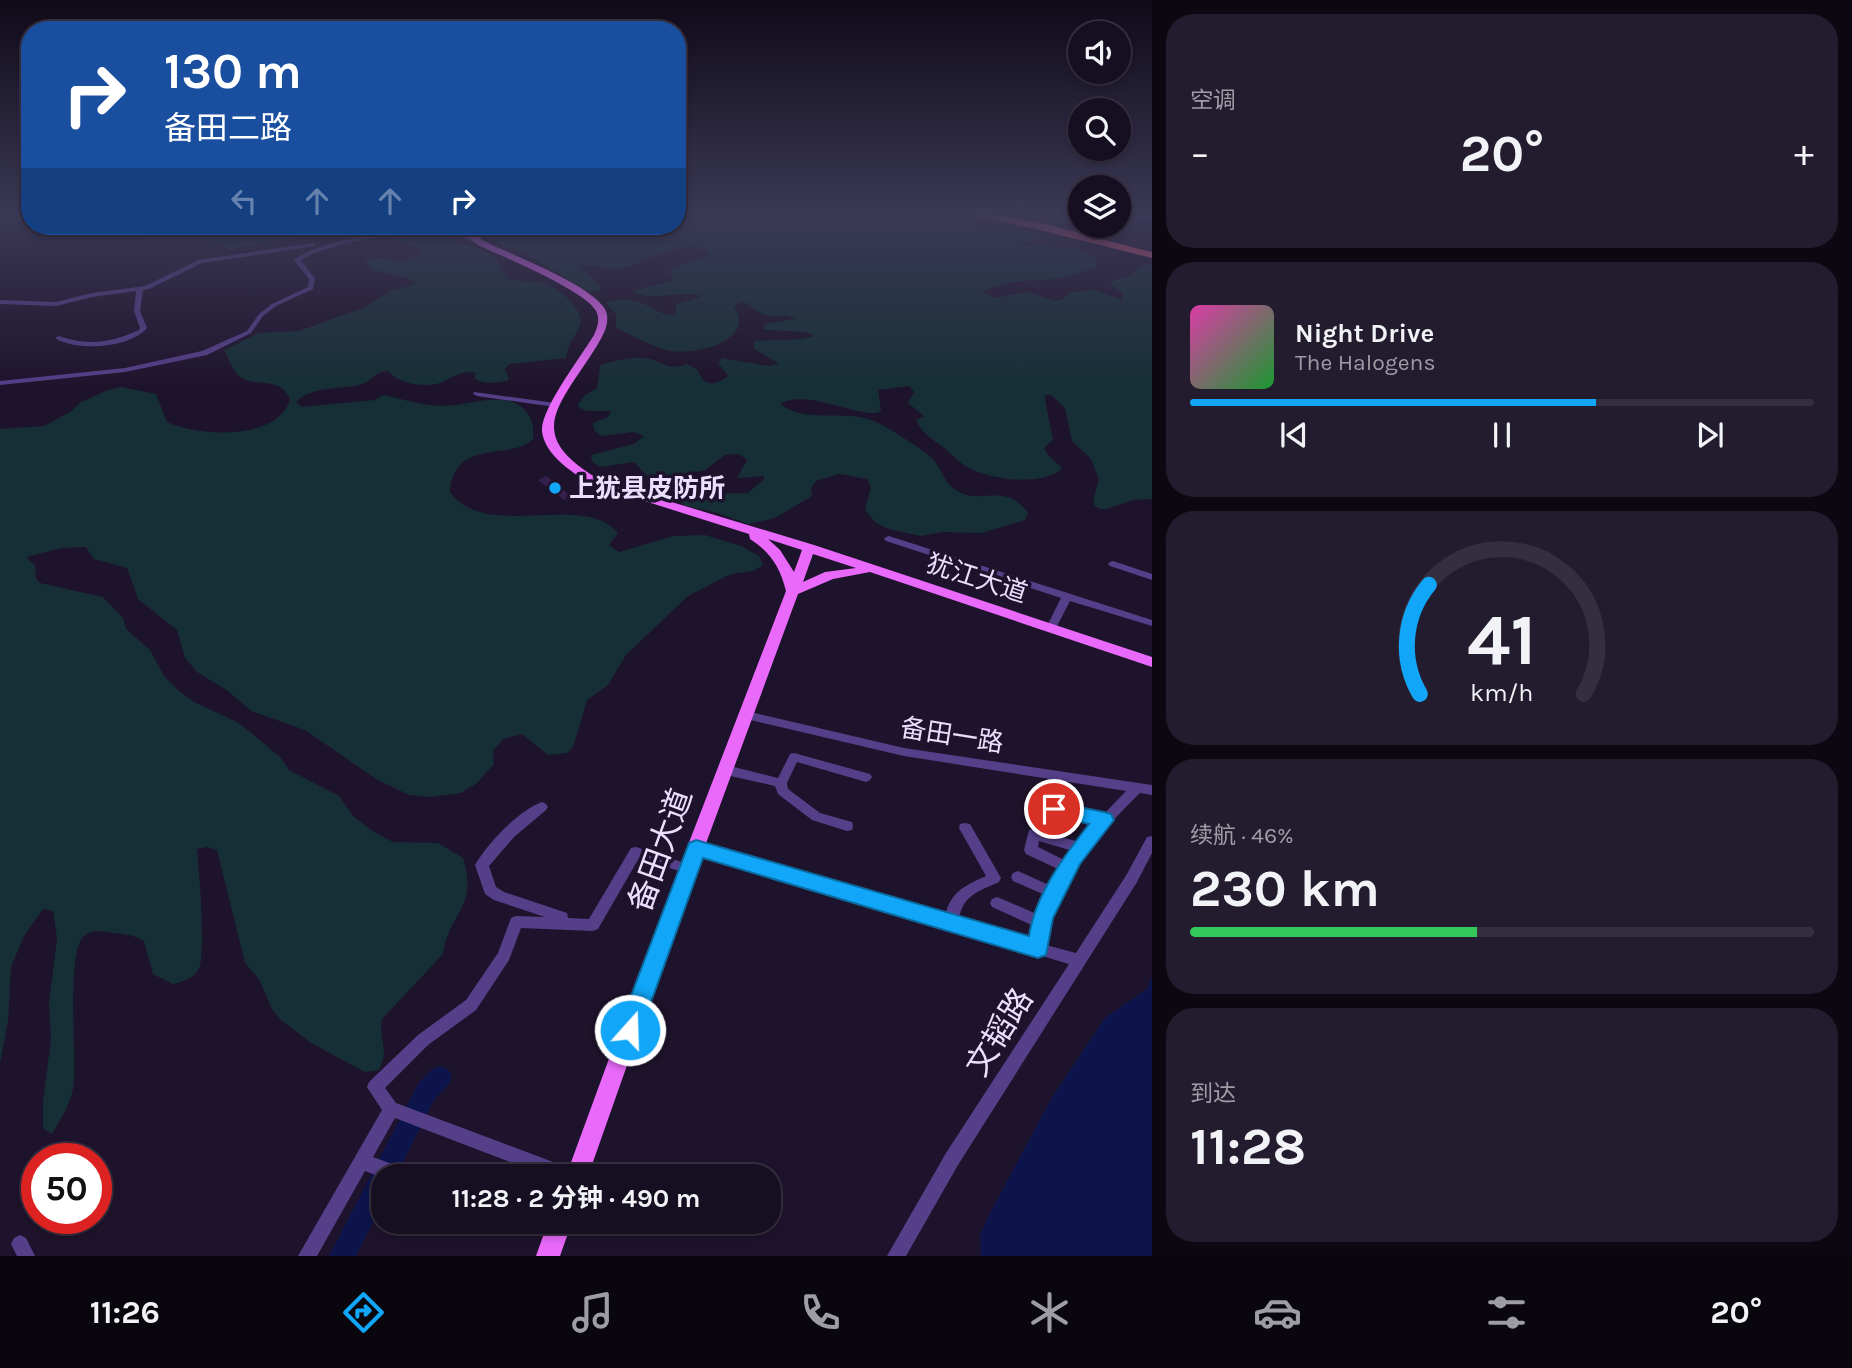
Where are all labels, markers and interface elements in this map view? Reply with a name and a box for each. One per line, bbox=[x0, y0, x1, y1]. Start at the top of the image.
map controls bbox=[1068, 21, 1131, 238]
button: sound bbox=[1068, 21, 1131, 84]
text: 130 m bbox=[164, 43, 302, 100]
icon: right bbox=[49, 49, 140, 140]
text: 空调 bbox=[1190, 87, 1236, 114]
button: search bbox=[1068, 98, 1131, 161]
text: 备田二路 bbox=[164, 110, 292, 147]
text: 20° bbox=[1460, 123, 1544, 184]
text: − bbox=[1190, 131, 1210, 176]
text: + bbox=[1794, 131, 1814, 176]
button: layers bbox=[1068, 175, 1131, 238]
icon: left bbox=[225, 182, 263, 220]
icon: ahead bbox=[298, 182, 336, 220]
icon: ahead bbox=[371, 182, 409, 220]
icon: right bbox=[444, 182, 482, 220]
text: Night Drive bbox=[1295, 318, 1434, 349]
text: The Halogens bbox=[1295, 349, 1435, 376]
icon: previous bbox=[1275, 416, 1313, 454]
icon: pause bbox=[1483, 416, 1521, 454]
icon: next bbox=[1691, 416, 1729, 454]
place label: 上犹县皮防所 bbox=[569, 473, 725, 504]
marker: 上犹县皮防所 bbox=[547, 480, 563, 496]
street label: 犹江大道 bbox=[923, 548, 1031, 609]
text: 41 bbox=[1467, 597, 1537, 682]
text: km/h bbox=[1470, 678, 1534, 707]
street label: 备田一路 bbox=[898, 712, 1006, 759]
pin bbox=[1024, 779, 1084, 839]
street label: 备田大道 bbox=[621, 784, 700, 917]
icon: arrive bbox=[1035, 790, 1073, 828]
text: 续航 · 46% bbox=[1190, 822, 1294, 849]
text: 230 km bbox=[1190, 858, 1380, 919]
street label: 文韬路 bbox=[958, 982, 1041, 1083]
position arrow bbox=[593, 993, 667, 1067]
text: 到达 bbox=[1190, 1080, 1236, 1107]
text: 11:28 bbox=[1190, 1116, 1306, 1177]
speed limit sign: 50 bbox=[21, 1143, 112, 1234]
text: 11:28 · 2 分钟 · 490 m bbox=[452, 1183, 700, 1214]
icon: directions bbox=[339, 1288, 388, 1337]
icon: music bbox=[568, 1288, 617, 1337]
icon: phone bbox=[796, 1288, 845, 1337]
icon: climate bbox=[1025, 1288, 1074, 1337]
icon: car bbox=[1253, 1288, 1302, 1337]
icon: filters bbox=[1482, 1288, 1531, 1337]
text: 11:26 bbox=[90, 1294, 160, 1331]
text: 20° bbox=[1710, 1294, 1762, 1331]

